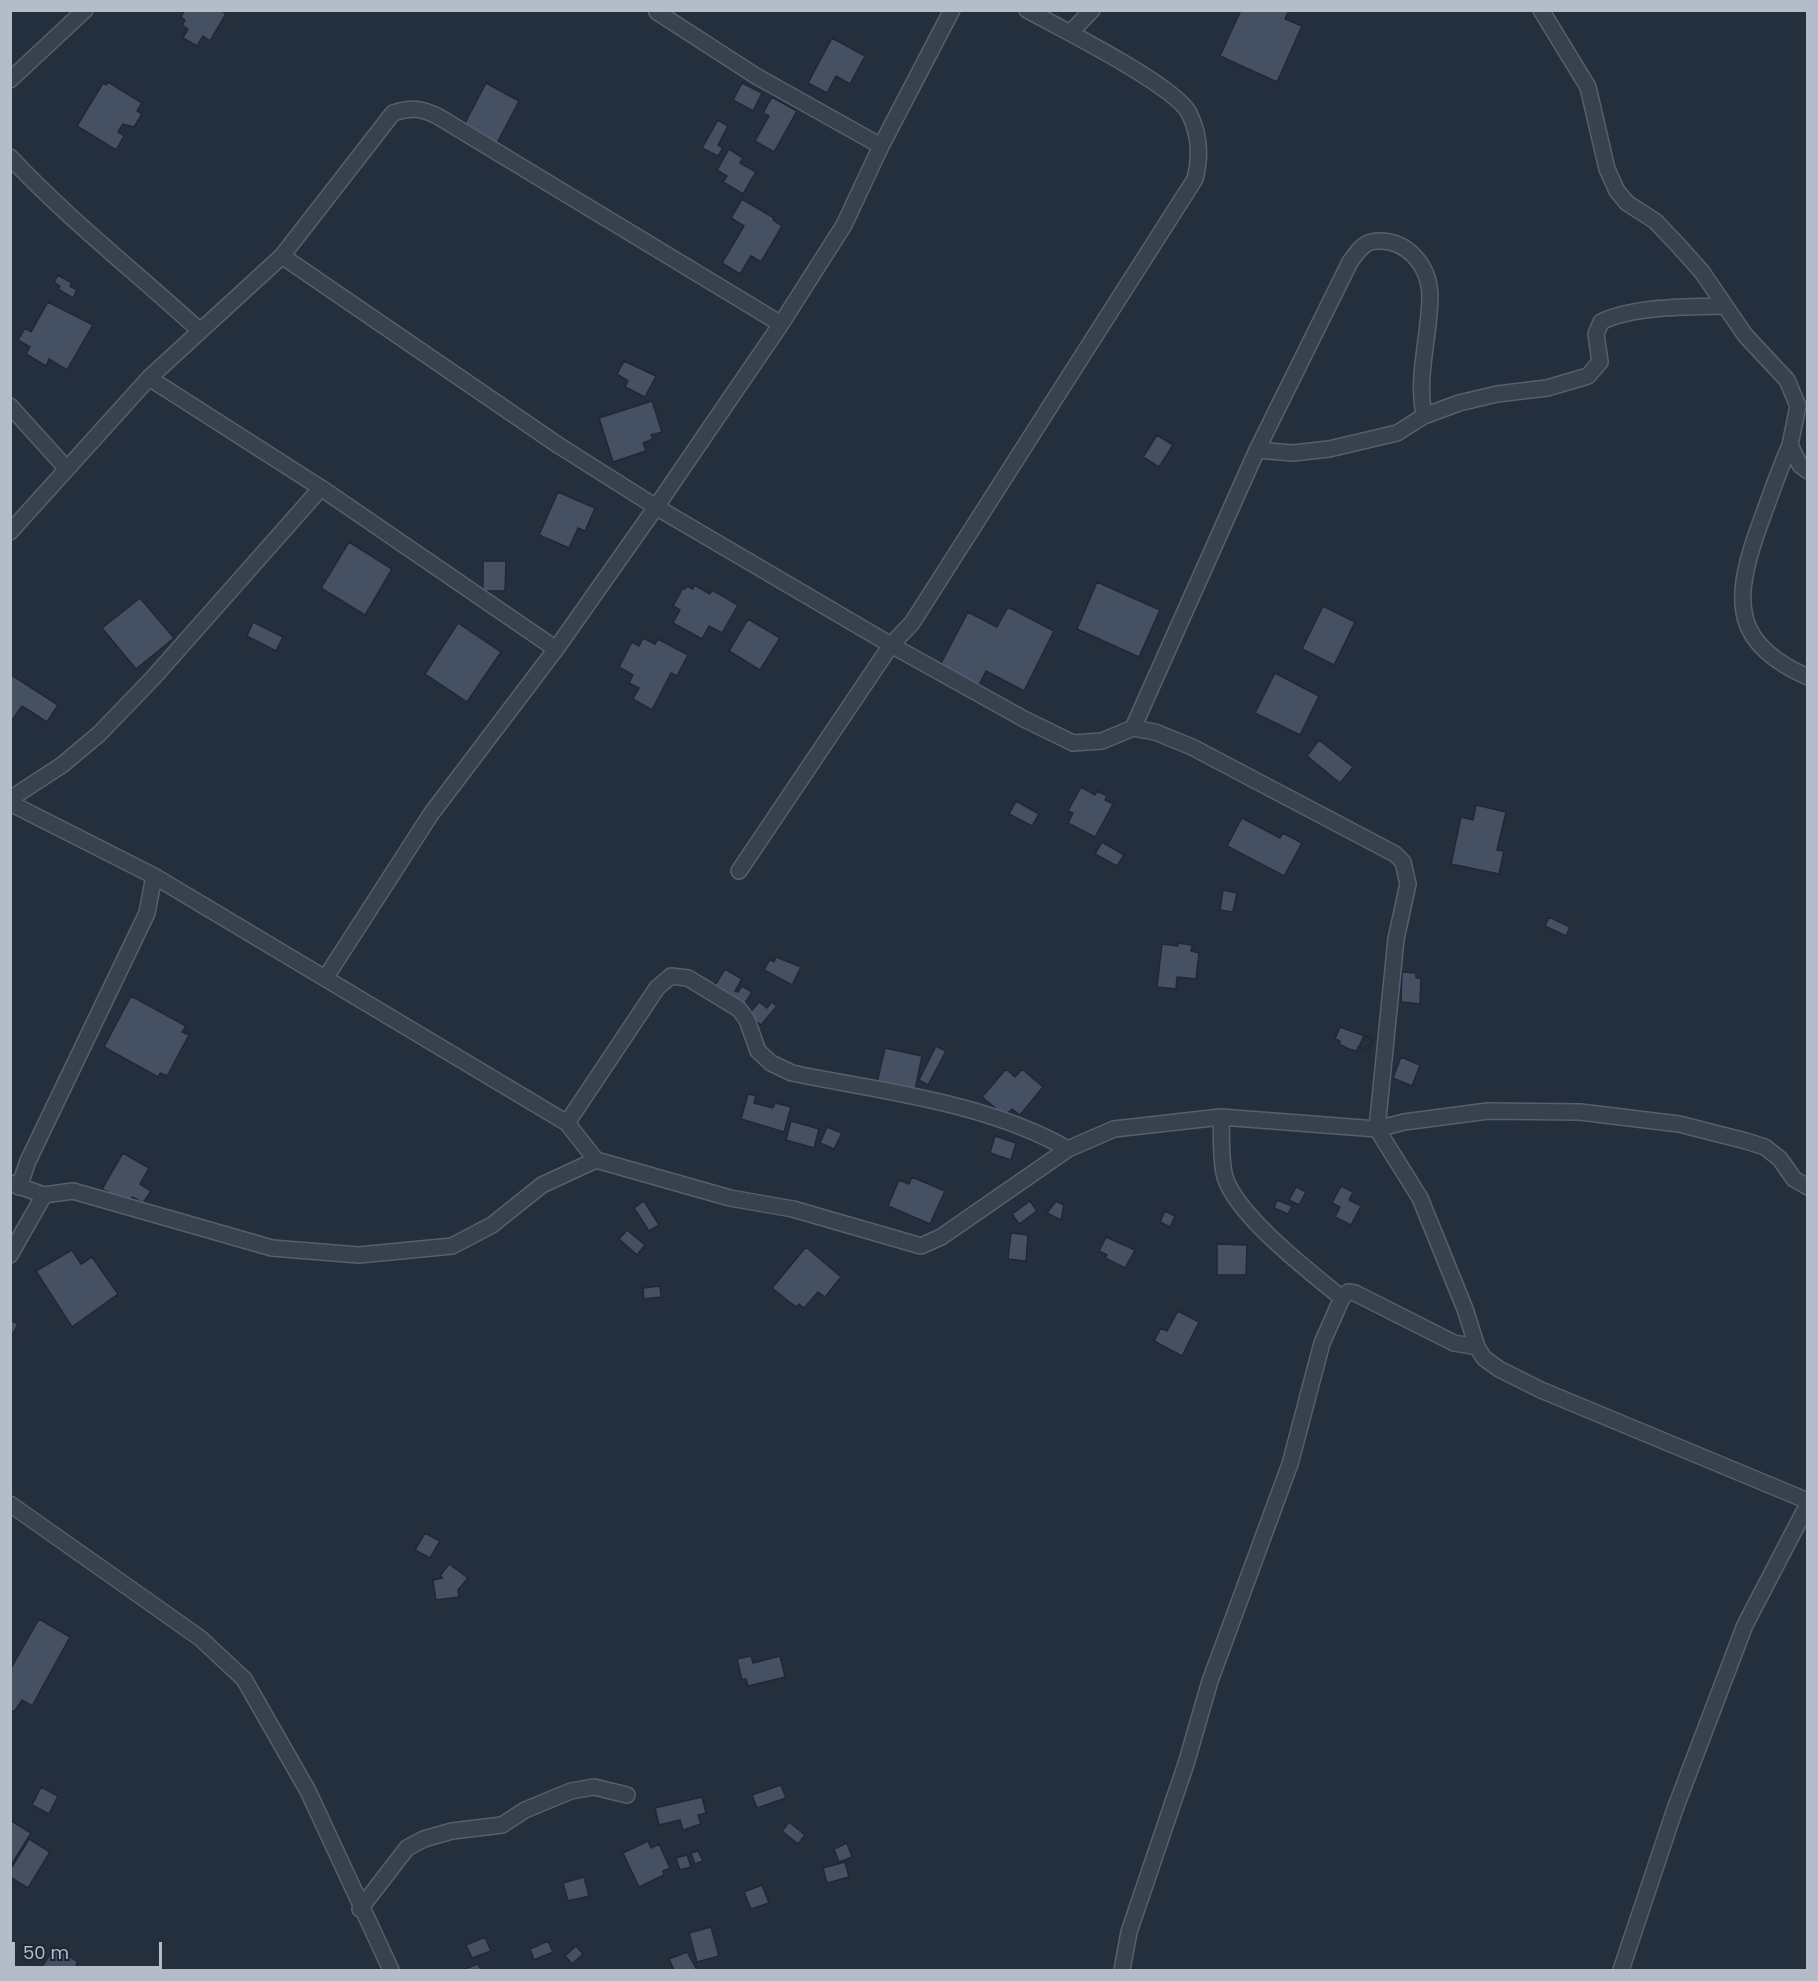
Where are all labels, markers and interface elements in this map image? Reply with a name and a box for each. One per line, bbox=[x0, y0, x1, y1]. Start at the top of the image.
scale bar bbox=[15, 1930, 165, 1968]
text: 50 m bbox=[23, 1940, 69, 1965]

